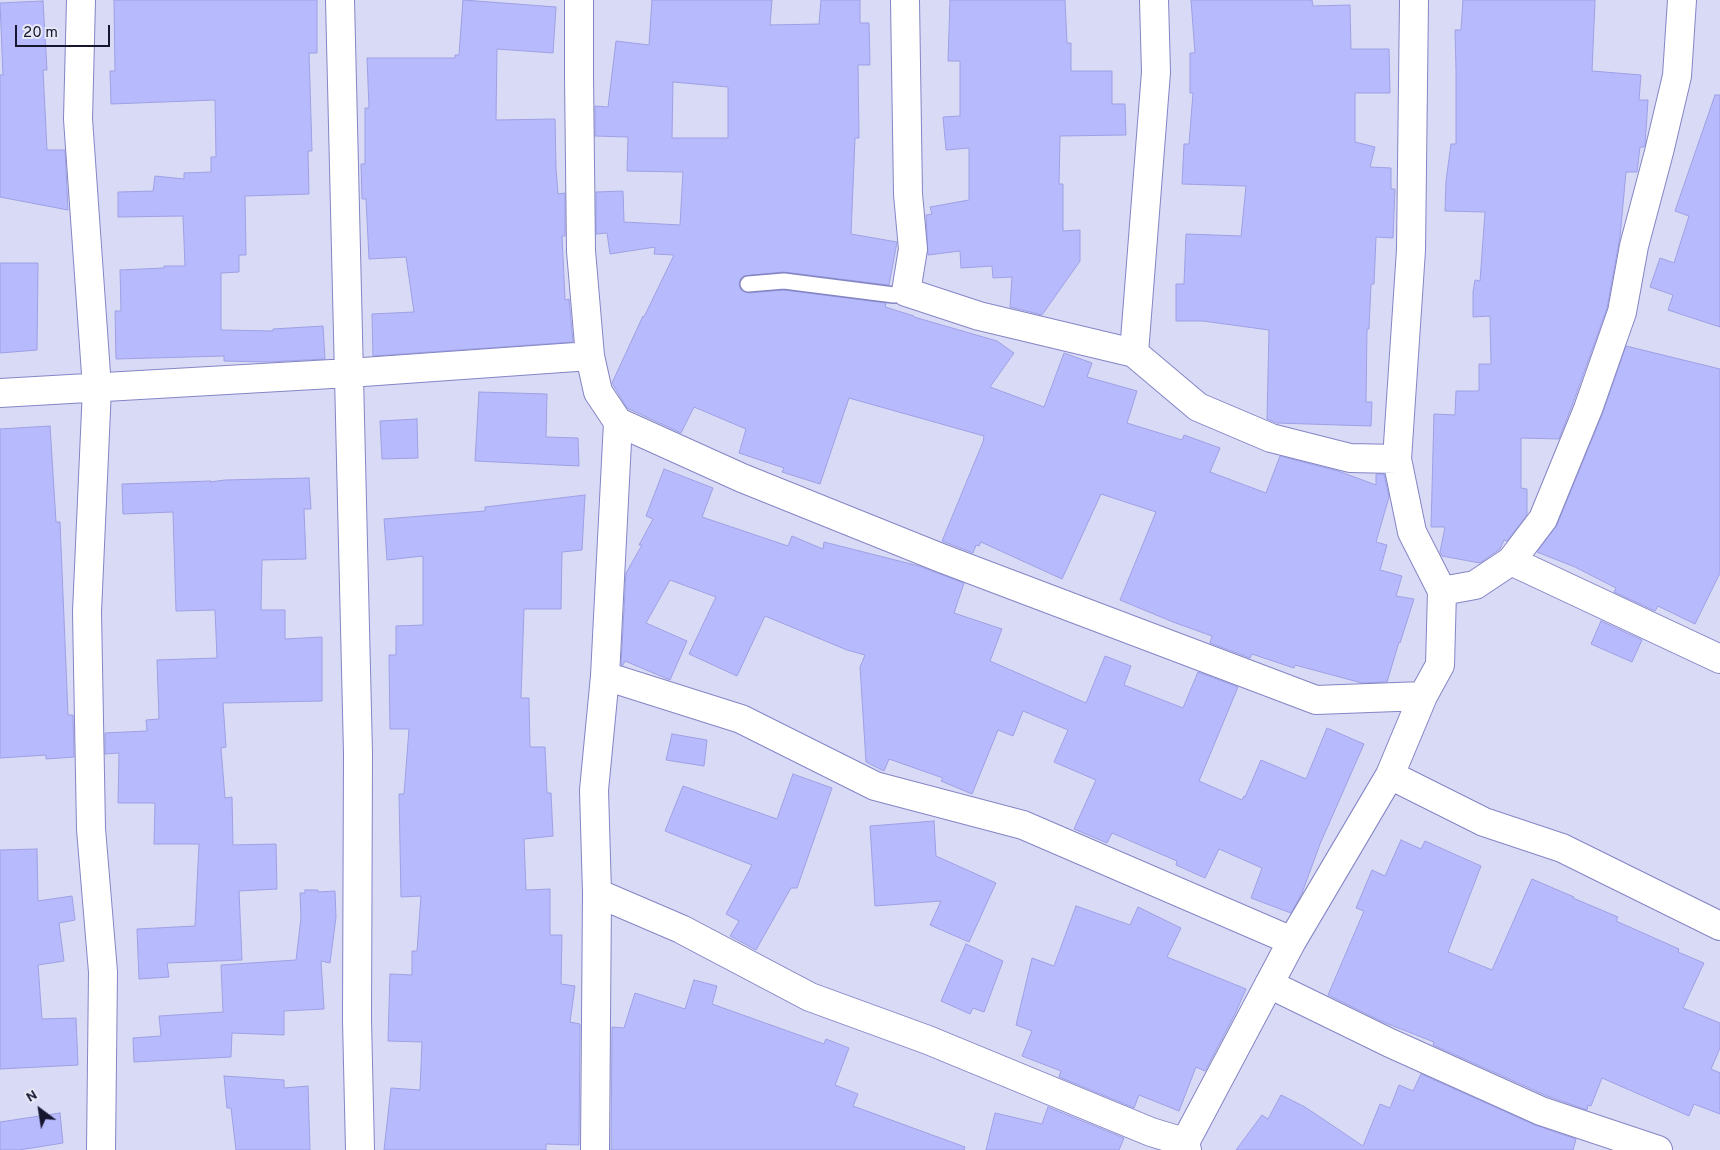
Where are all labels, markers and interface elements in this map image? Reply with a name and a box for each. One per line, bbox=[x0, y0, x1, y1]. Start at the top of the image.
scale bar bbox=[18, 15, 112, 47]
text: 20 m bbox=[23, 24, 58, 43]
north arrow bbox=[15, 1085, 65, 1135]
text: N bbox=[23, 1087, 41, 1107]

